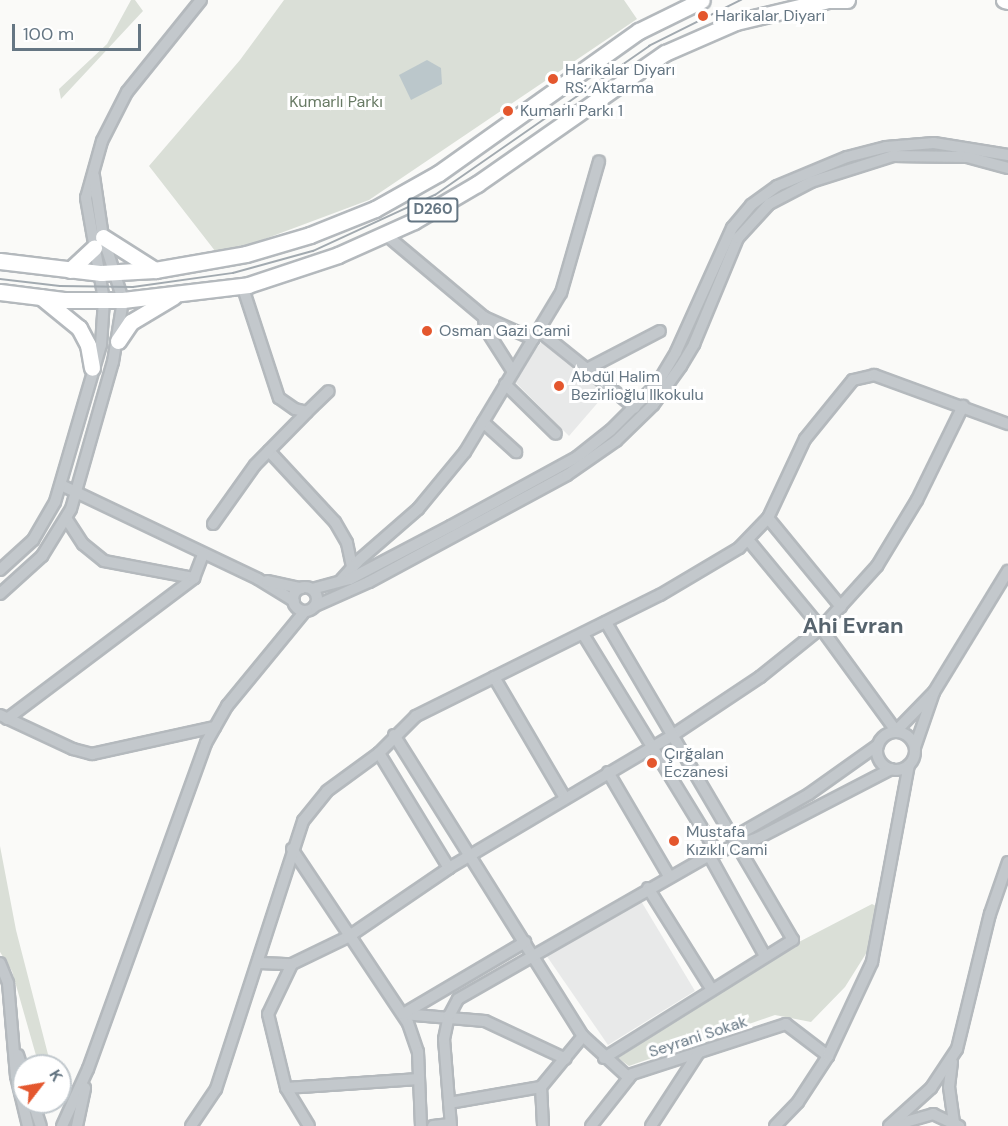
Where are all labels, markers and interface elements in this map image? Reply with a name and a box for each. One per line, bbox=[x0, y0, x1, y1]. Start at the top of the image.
place label: Harikalar Diyarı bbox=[715, 6, 825, 26]
marker: Harikalar Diyarı bbox=[696, 9, 710, 23]
scale bar bbox=[15, 12, 144, 50]
text: 100 m bbox=[23, 22, 74, 46]
place label: Harikalar Diyarı RS: Aktarma bbox=[565, 60, 675, 98]
marker: Harikalar Diyarı RS: Aktarma bbox=[546, 72, 560, 86]
park label: Kumarlı Parkı bbox=[289, 92, 383, 112]
place label: Kumarlı Parkı 1 bbox=[520, 101, 623, 121]
marker: Kumarlı Parkı 1 bbox=[501, 104, 515, 118]
road number: D260 bbox=[406, 198, 460, 222]
place label: Osman Gazi Cami bbox=[439, 321, 570, 341]
marker: Osman Gazi Cami bbox=[420, 324, 434, 338]
place label: Abdül Halim Bezirlioğlu Ilkokulu bbox=[571, 367, 704, 405]
marker: Abdül Halim Bezirlioğlu Ilkokulu bbox=[552, 379, 566, 393]
district label: Ahi Evran bbox=[802, 613, 904, 639]
place label: Çırğalan Eczanesi bbox=[664, 744, 728, 782]
marker: Çırğalan Eczanesi bbox=[645, 756, 659, 770]
place label: Mustafa Kızıklı Cami bbox=[686, 822, 768, 860]
marker: Mustafa Kızıklı Cami bbox=[667, 834, 681, 848]
street label: Seyrani Sokak bbox=[646, 1012, 750, 1062]
north arrow bbox=[12, 1054, 72, 1114]
text: K bbox=[44, 1066, 68, 1085]

